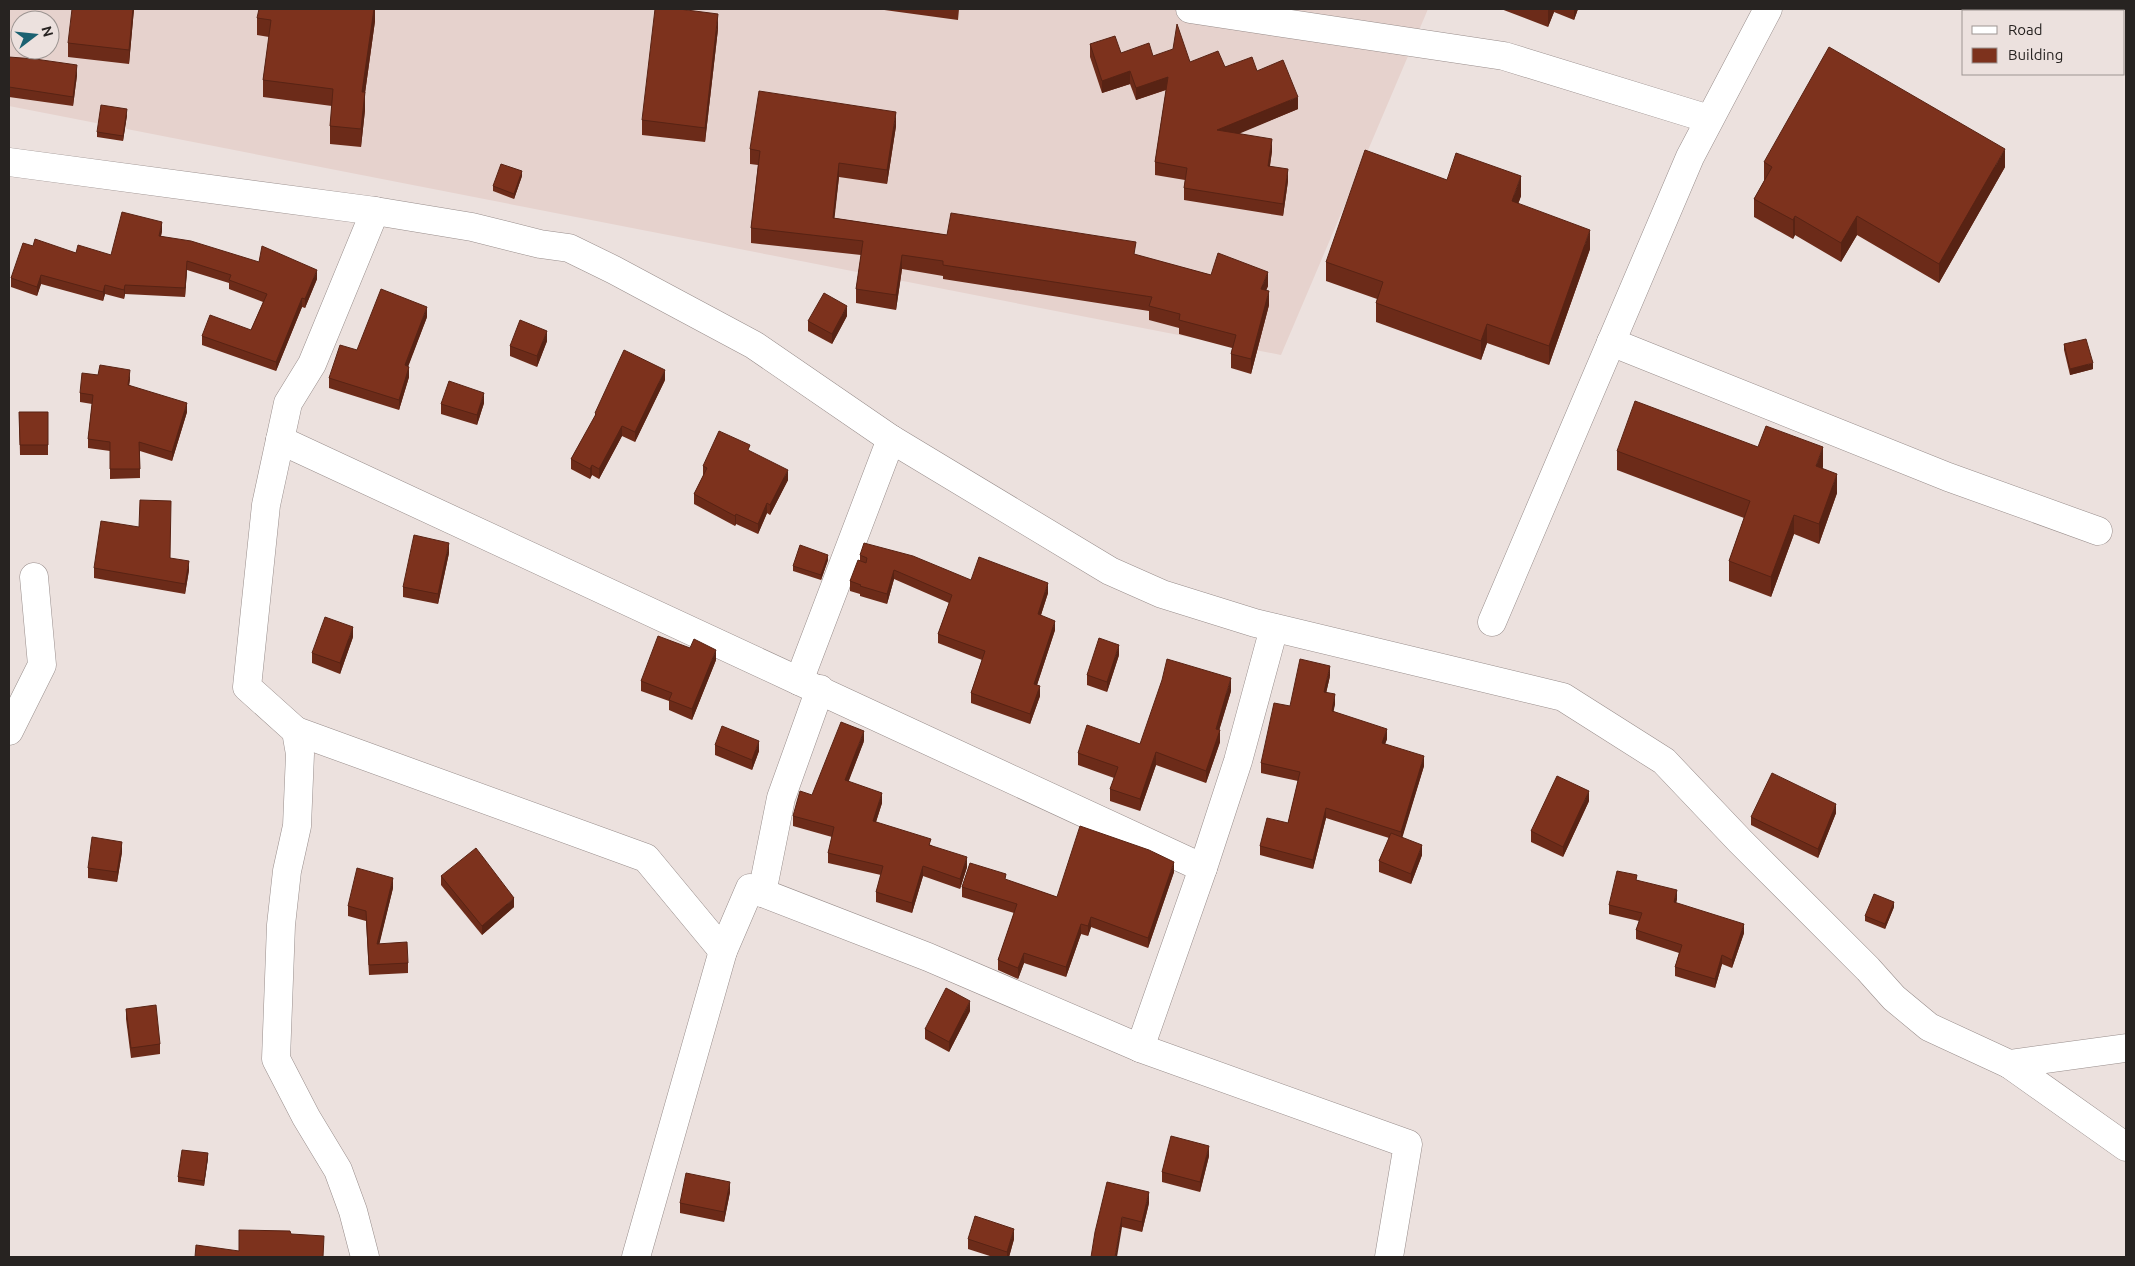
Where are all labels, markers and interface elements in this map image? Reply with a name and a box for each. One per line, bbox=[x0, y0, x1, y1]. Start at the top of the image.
north arrow bbox=[10, 10, 60, 60]
legend bbox=[1962, 10, 2125, 75]
text: Road bbox=[2008, 21, 2043, 38]
text: N bbox=[38, 24, 57, 39]
text: Building bbox=[2008, 46, 2063, 63]

